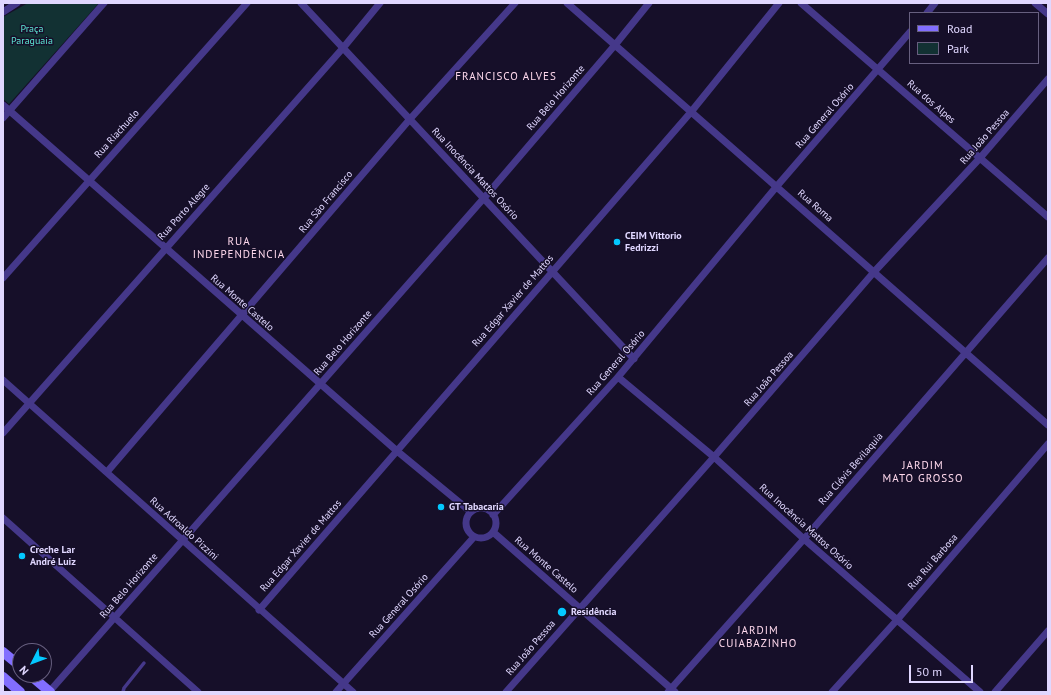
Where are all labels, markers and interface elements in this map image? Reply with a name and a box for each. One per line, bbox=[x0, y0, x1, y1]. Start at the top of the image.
legend bbox=[909, 12, 1039, 64]
text: Road bbox=[947, 21, 972, 36]
park label: Praça Paraguaia bbox=[11, 23, 53, 46]
text: Park bbox=[947, 41, 969, 56]
street label: Rua Belo Horizonte bbox=[524, 63, 588, 133]
district label: FRANCISCO ALVES bbox=[455, 70, 557, 84]
street label: Rua dos Alpes bbox=[904, 78, 958, 126]
street label: Rua General Osório bbox=[793, 81, 857, 151]
street label: Rua Riachuelo bbox=[92, 107, 142, 161]
street label: Rua João Pessoa bbox=[958, 107, 1012, 167]
street label: Rua Inocência Mattos Osório bbox=[429, 125, 521, 223]
street label: Rua São Francisco bbox=[297, 169, 355, 235]
street label: Rua Porto Alegre bbox=[155, 181, 213, 243]
street label: Rua Roma bbox=[795, 187, 835, 225]
place label: CEIM Vittorio Fedrizzi bbox=[625, 230, 682, 254]
district label: RUA INDEPENDÊNCIA bbox=[193, 235, 285, 261]
marker: CEIM Vittorio Fedrizzi bbox=[612, 237, 622, 247]
street label: Rua Edgar Xavier de Mattos bbox=[470, 253, 556, 349]
street label: Rua Monte Castelo bbox=[208, 272, 276, 334]
street label: Rua Belo Horizonte bbox=[311, 308, 375, 378]
street label: Rua General Osório bbox=[584, 328, 648, 398]
street label: Rua João Pessoa bbox=[742, 349, 796, 409]
street label: Rua Clóvis Bevilaquia bbox=[816, 430, 886, 508]
district label: JARDIM MATO GROSSO bbox=[883, 459, 963, 485]
street label: Rua Inocência Mattos Osório bbox=[757, 482, 855, 572]
street label: Rua Adroaldo Pizzini bbox=[147, 495, 221, 563]
street label: Rua Edgar Xavier de Mattos bbox=[258, 498, 344, 594]
place label: GT Tabacaria bbox=[449, 501, 504, 513]
marker: GT Tabacaria bbox=[436, 502, 446, 512]
street label: Rua Rui Barbosa bbox=[906, 532, 960, 592]
street label: Rua Monte Castelo bbox=[512, 534, 580, 596]
place label: Creche Lar André Luiz bbox=[30, 544, 76, 568]
marker: Creche Lar André Luiz bbox=[17, 551, 27, 561]
street label: Rua Belo Horizonte bbox=[97, 551, 161, 621]
street label: Rua General Osório bbox=[367, 571, 431, 641]
marker: Residência bbox=[556, 606, 568, 618]
place label: Residência bbox=[571, 606, 616, 618]
street label: Rua João Pessoa bbox=[504, 618, 558, 678]
district label: JARDIM CUIABAZINHO bbox=[719, 624, 797, 650]
north arrow bbox=[12, 643, 52, 683]
scale bar bbox=[911, 657, 975, 683]
text: N bbox=[16, 663, 31, 678]
text: 50 m bbox=[916, 664, 942, 679]

